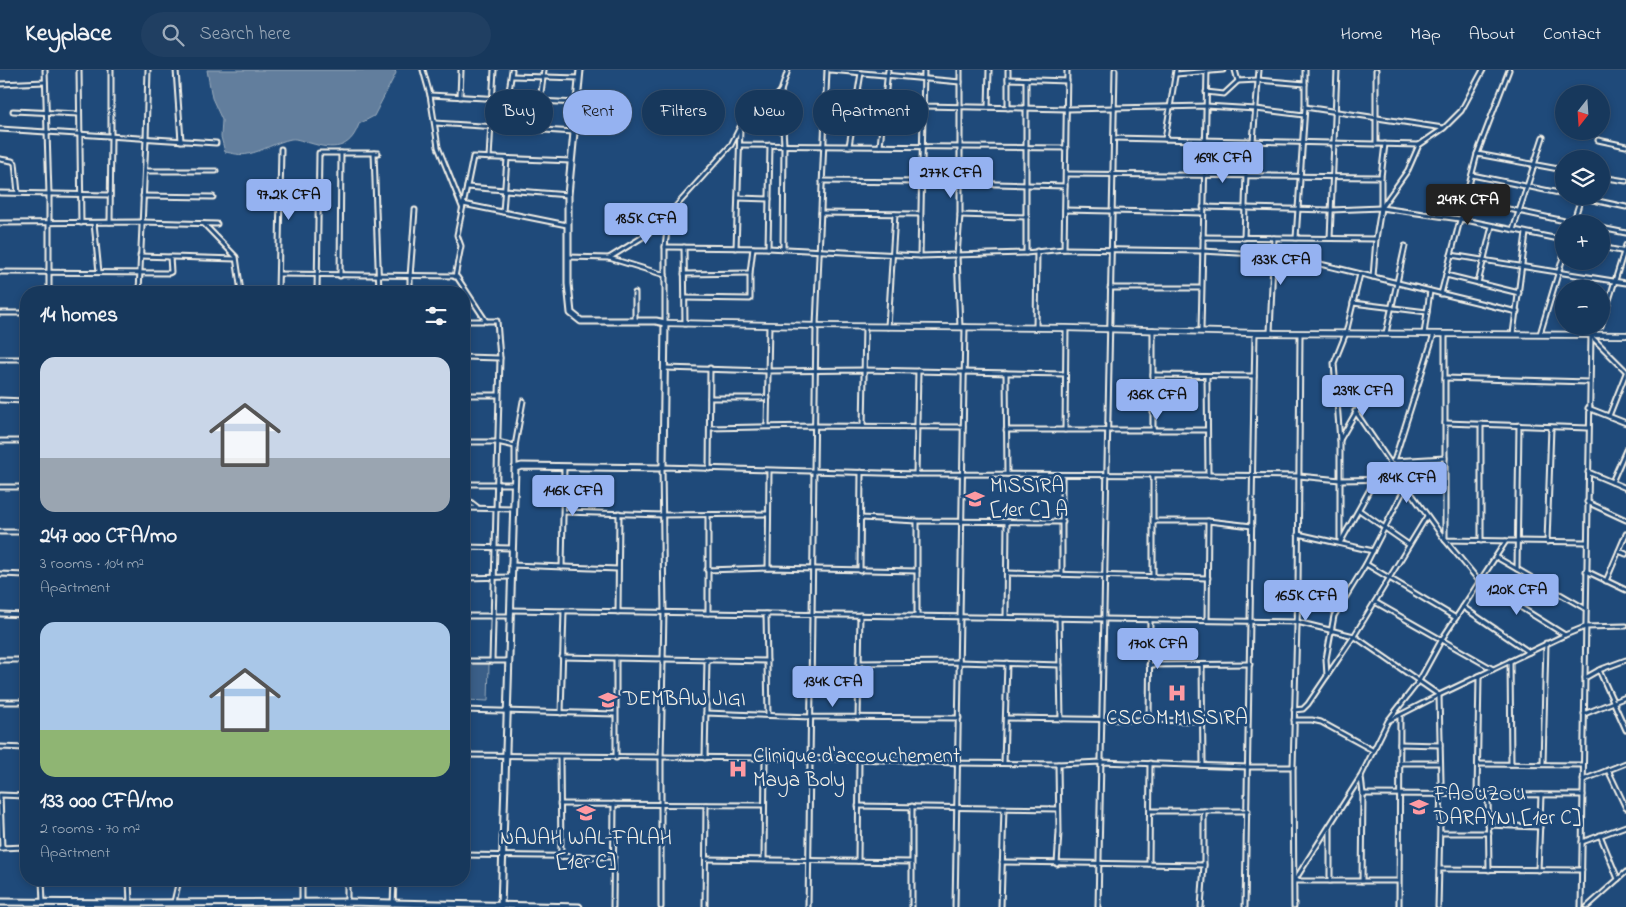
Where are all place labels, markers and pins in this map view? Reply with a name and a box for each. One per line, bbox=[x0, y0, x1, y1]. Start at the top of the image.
pin: 169K CFA bbox=[1171, 142, 1275, 184]
pin: 277K CFA bbox=[899, 156, 1003, 199]
pin: 97.2K CFA bbox=[232, 178, 346, 221]
pin: 247K CFA bbox=[1416, 184, 1520, 226]
pin: 185K CFA bbox=[594, 202, 698, 245]
pin: 133K CFA bbox=[1229, 244, 1333, 286]
pin: 239K CFA bbox=[1311, 374, 1415, 417]
pin: 136K CFA bbox=[1105, 378, 1209, 421]
pin: 184K CFA bbox=[1355, 462, 1459, 504]
place label: MISSIRA [1er C] A bbox=[990, 472, 1068, 526]
pin: 146K CFA bbox=[521, 474, 625, 517]
school or university icon: MISSIRA [1er C] A bbox=[964, 488, 986, 510]
pin: 120K CFA bbox=[1465, 574, 1569, 616]
pin: 165K CFA bbox=[1254, 580, 1358, 622]
pin: 170K CFA bbox=[1106, 628, 1210, 670]
pin: 134K CFA bbox=[781, 666, 885, 708]
hospital icon: CSCOM MISSIRA bbox=[1166, 682, 1188, 704]
place label: DEMBAW JIGI bbox=[622, 685, 746, 715]
school or university icon: DEMBAW JIGI bbox=[597, 689, 619, 711]
place label: CSCOM MISSIRA bbox=[1106, 704, 1248, 734]
place label: Clinique d'accouchement Maya Boly bbox=[753, 742, 960, 798]
hospital icon: Clinique d'accouchement Maya Boly bbox=[727, 758, 749, 780]
place label: FAOUZOU DARAYNI [1er C] bbox=[1433, 780, 1581, 834]
school or university icon: FAOUZOU DARAYNI [1er C] bbox=[1408, 796, 1430, 818]
school or university icon: NAJAH WAL-FALAH [1er C] bbox=[575, 802, 597, 824]
place label: NAJAH WAL-FALAH [1er C] bbox=[500, 824, 672, 878]

